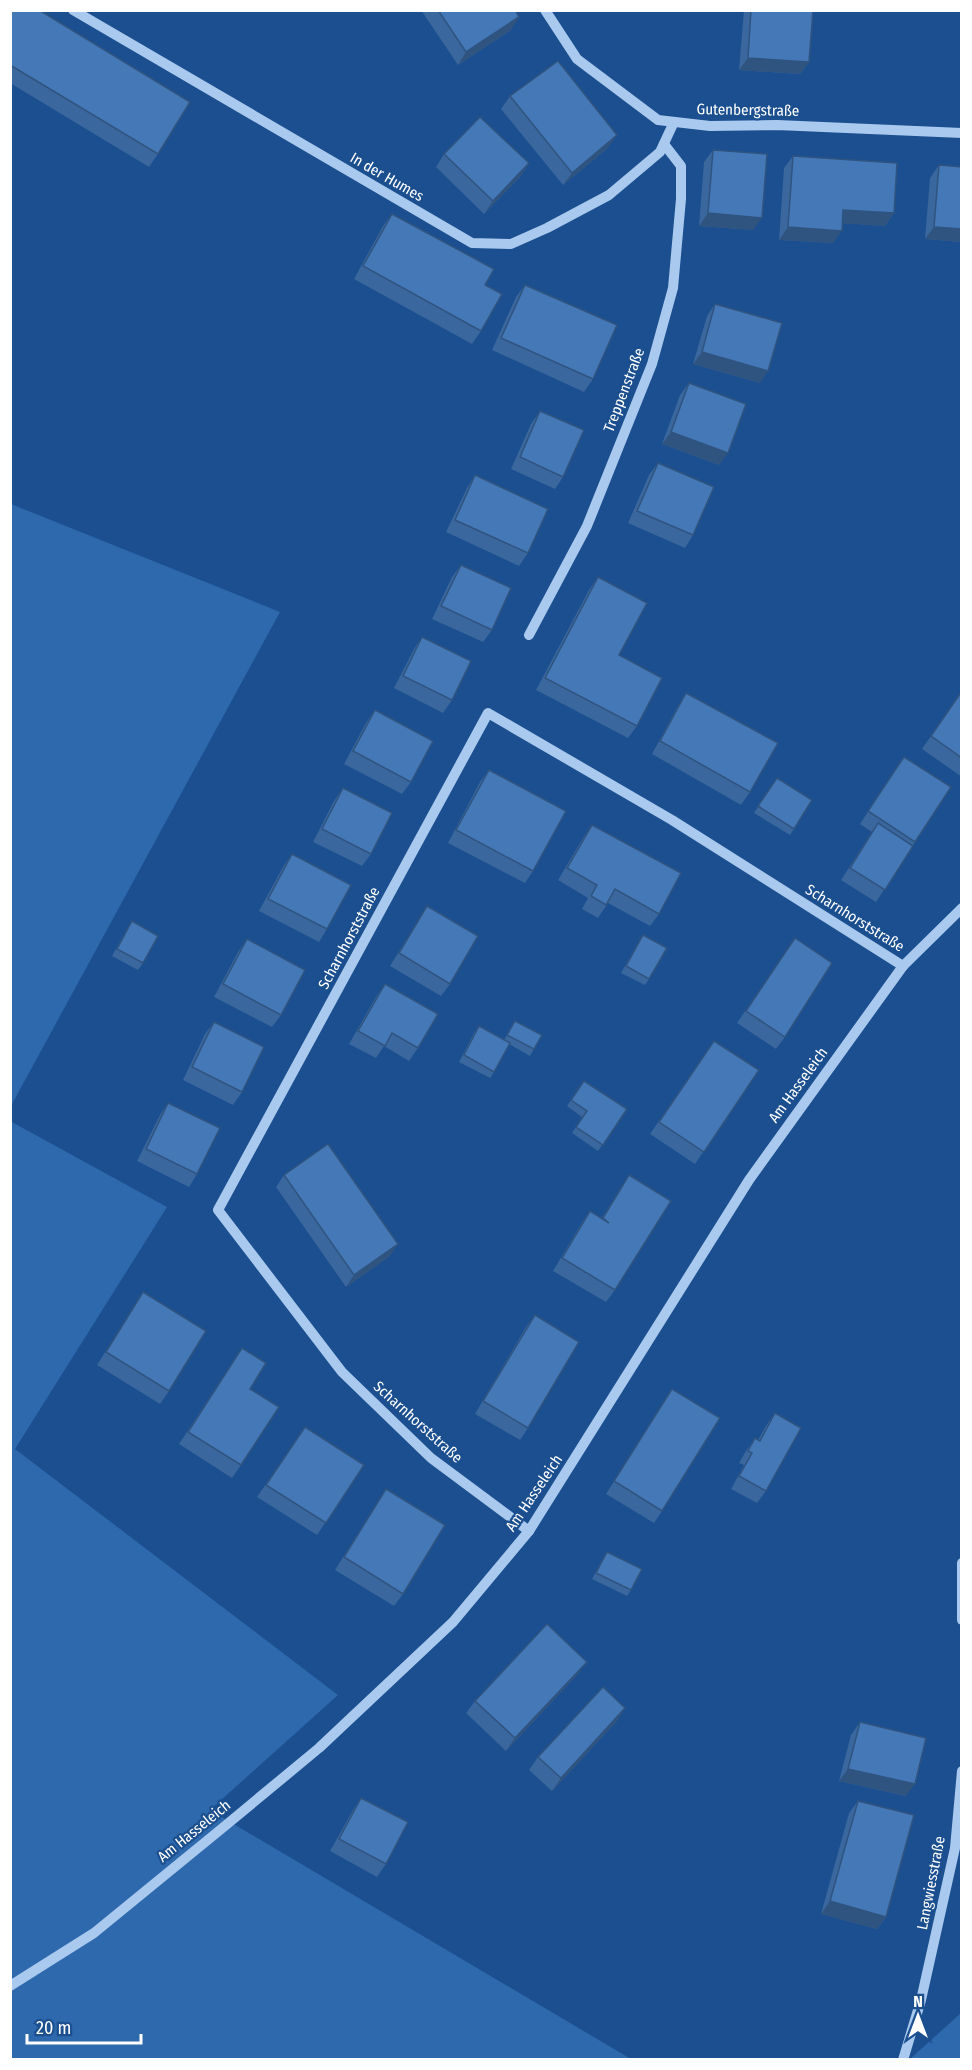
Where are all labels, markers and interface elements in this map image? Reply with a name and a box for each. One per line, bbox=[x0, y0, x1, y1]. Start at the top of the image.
street label: Gutenbergstraße bbox=[697, 100, 799, 120]
street label: In der Humes bbox=[347, 149, 427, 205]
street label: Treppenstraße bbox=[600, 345, 648, 435]
street label: Scharnhorststraße bbox=[802, 880, 908, 956]
street label: Scharnhorststraße bbox=[314, 884, 384, 992]
street label: Am Hasseleich bbox=[765, 1044, 831, 1126]
street label: Scharnhorststraße bbox=[370, 1377, 466, 1467]
street label: Am Hasseleich bbox=[502, 1451, 566, 1535]
street label: Am Hasseleich bbox=[154, 1796, 234, 1866]
street label: Langwiesstraße bbox=[913, 1835, 949, 1931]
north arrow bbox=[888, 1986, 948, 2046]
text: N bbox=[913, 1992, 923, 2011]
scale bar bbox=[27, 2007, 141, 2045]
text: 20 m bbox=[36, 2017, 71, 2039]

